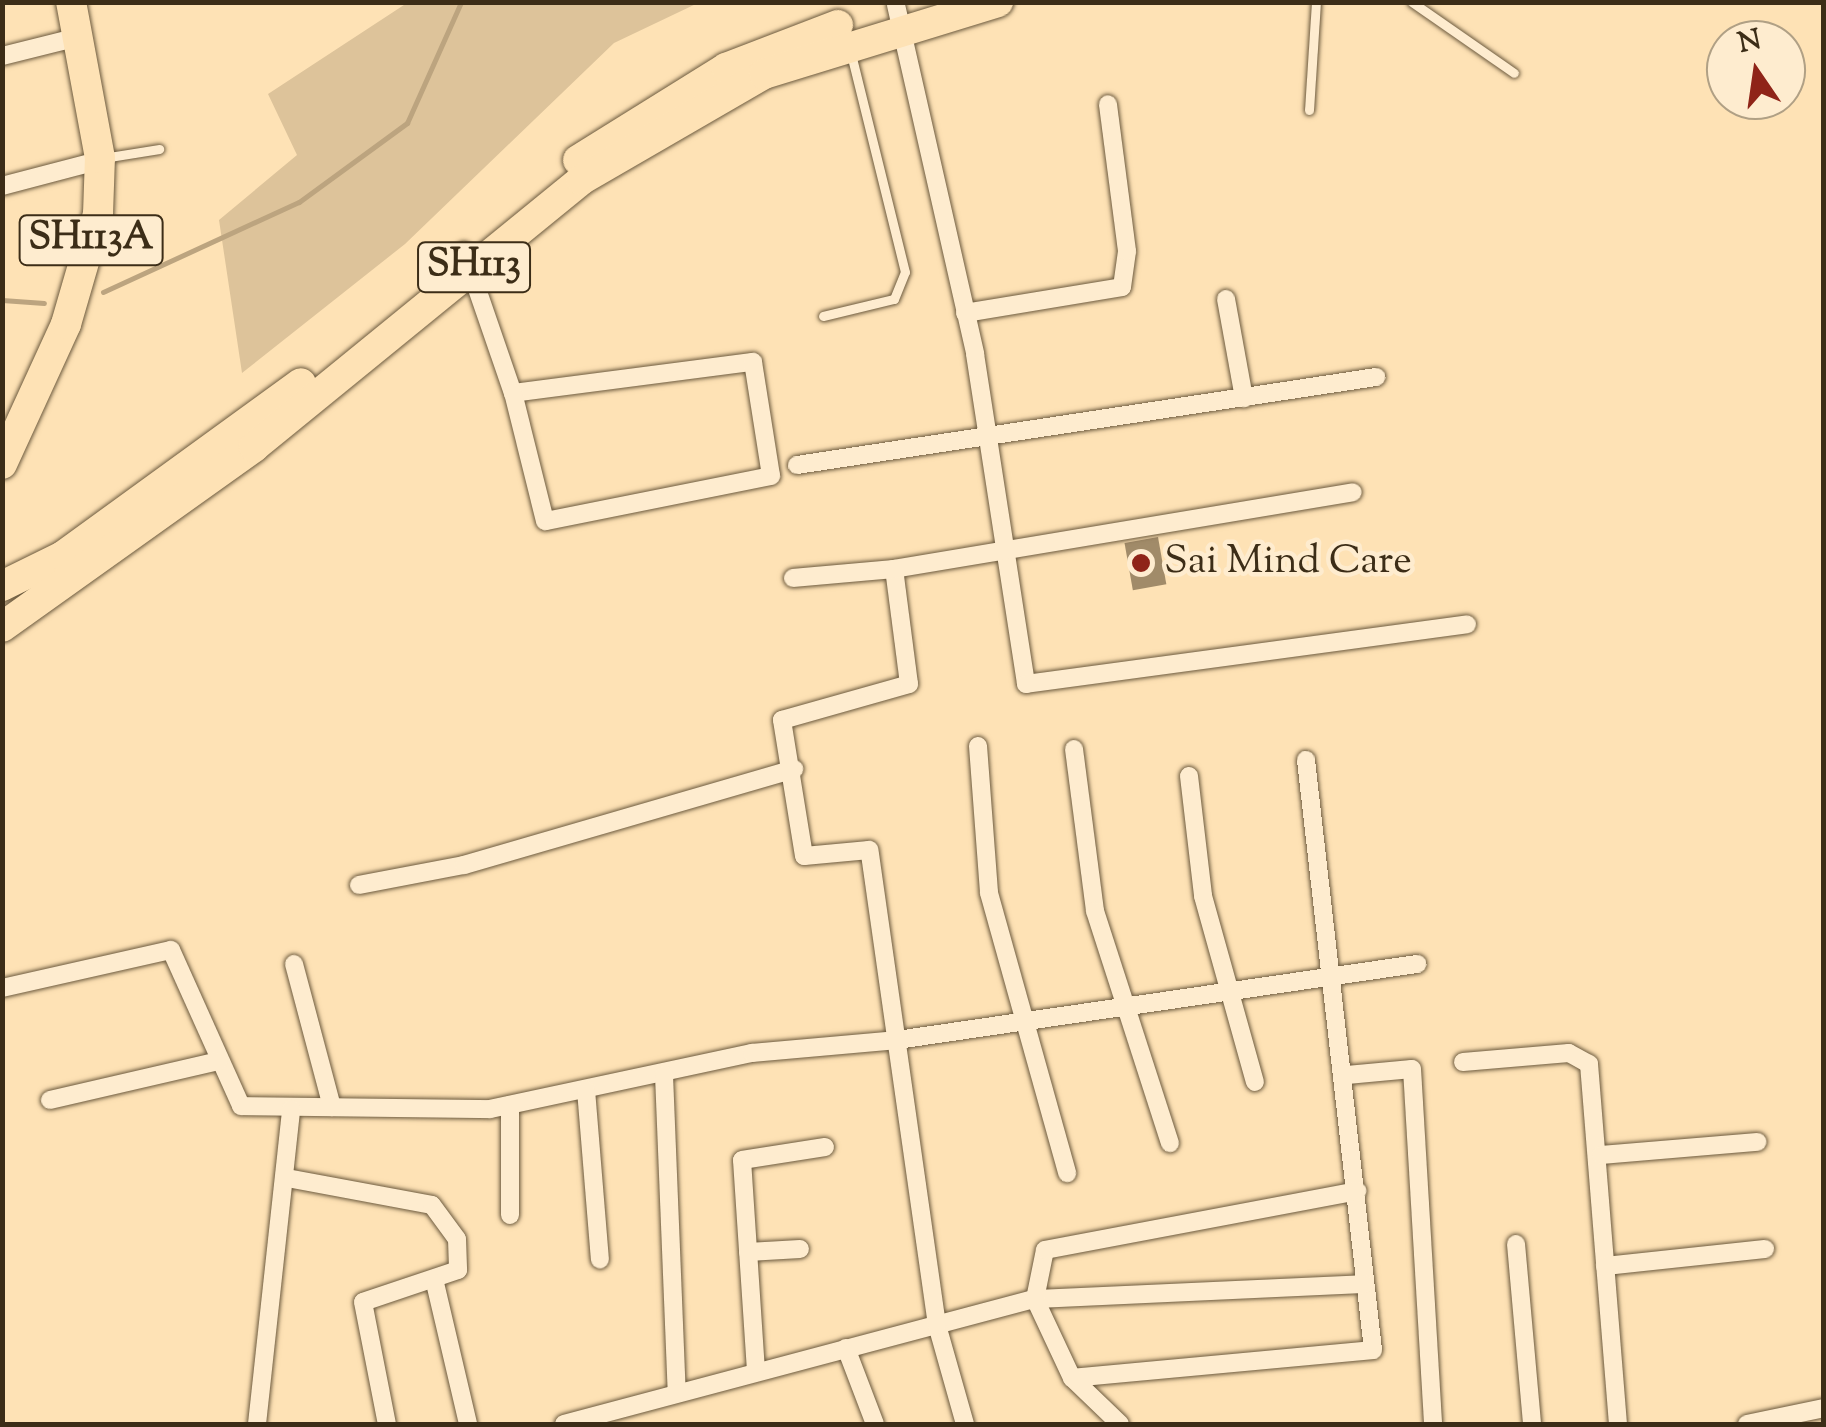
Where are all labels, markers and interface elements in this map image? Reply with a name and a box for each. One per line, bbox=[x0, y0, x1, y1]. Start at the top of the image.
north arrow bbox=[1706, 20, 1806, 120]
text: N bbox=[1734, 21, 1765, 65]
road number: SH113A bbox=[18, 207, 164, 273]
road number: SH113 bbox=[416, 234, 532, 300]
place label: Sai Mind Care bbox=[1164, 539, 1412, 587]
marker: Sai Mind Care bbox=[1128, 550, 1154, 576]

